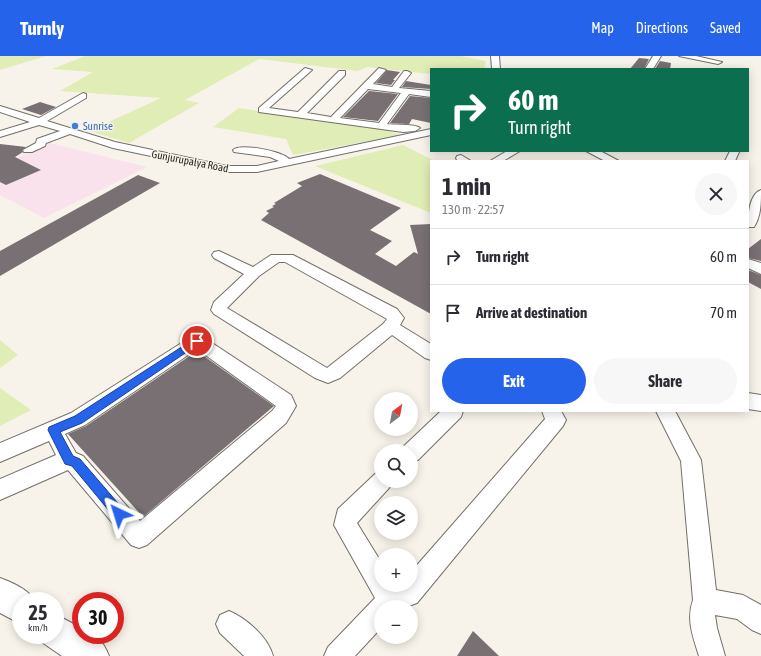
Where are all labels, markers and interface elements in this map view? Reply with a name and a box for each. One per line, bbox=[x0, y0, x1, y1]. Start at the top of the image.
text: Turnly bbox=[20, 17, 64, 39]
text: Map bbox=[591, 20, 614, 36]
text: Directions bbox=[636, 20, 688, 36]
text: Saved bbox=[710, 20, 741, 36]
icon: right bbox=[442, 84, 494, 136]
text: 60 m bbox=[508, 84, 558, 116]
text: Turn right bbox=[508, 117, 571, 138]
place label: Sunrise bbox=[83, 120, 113, 132]
marker: Sunrise bbox=[70, 121, 80, 131]
street label: Gunjurupalya Road bbox=[151, 148, 229, 174]
text: 1 min bbox=[442, 173, 491, 200]
button: close bbox=[695, 173, 737, 215]
text: 130 m · 22:57 bbox=[442, 202, 505, 217]
icon: right bbox=[442, 246, 464, 268]
text: Turn right bbox=[476, 248, 529, 265]
text: 60 m bbox=[710, 248, 737, 265]
icon: arrive bbox=[442, 302, 464, 324]
text: Arrive at destination bbox=[476, 304, 587, 321]
text: 70 m bbox=[710, 304, 737, 321]
pin bbox=[180, 324, 214, 358]
icon: arrive bbox=[186, 330, 208, 352]
button: Exit bbox=[442, 358, 586, 404]
button: Share bbox=[594, 358, 737, 404]
north arrow bbox=[374, 392, 418, 436]
map controls bbox=[374, 392, 418, 644]
button: search bbox=[374, 444, 418, 488]
position arrow bbox=[98, 493, 140, 535]
button: layers bbox=[374, 496, 418, 540]
button: + bbox=[374, 548, 418, 592]
speed limit sign: 30 bbox=[72, 592, 124, 644]
button: − bbox=[374, 600, 418, 644]
text: 25 bbox=[29, 601, 47, 624]
text: km/h bbox=[28, 622, 48, 633]

